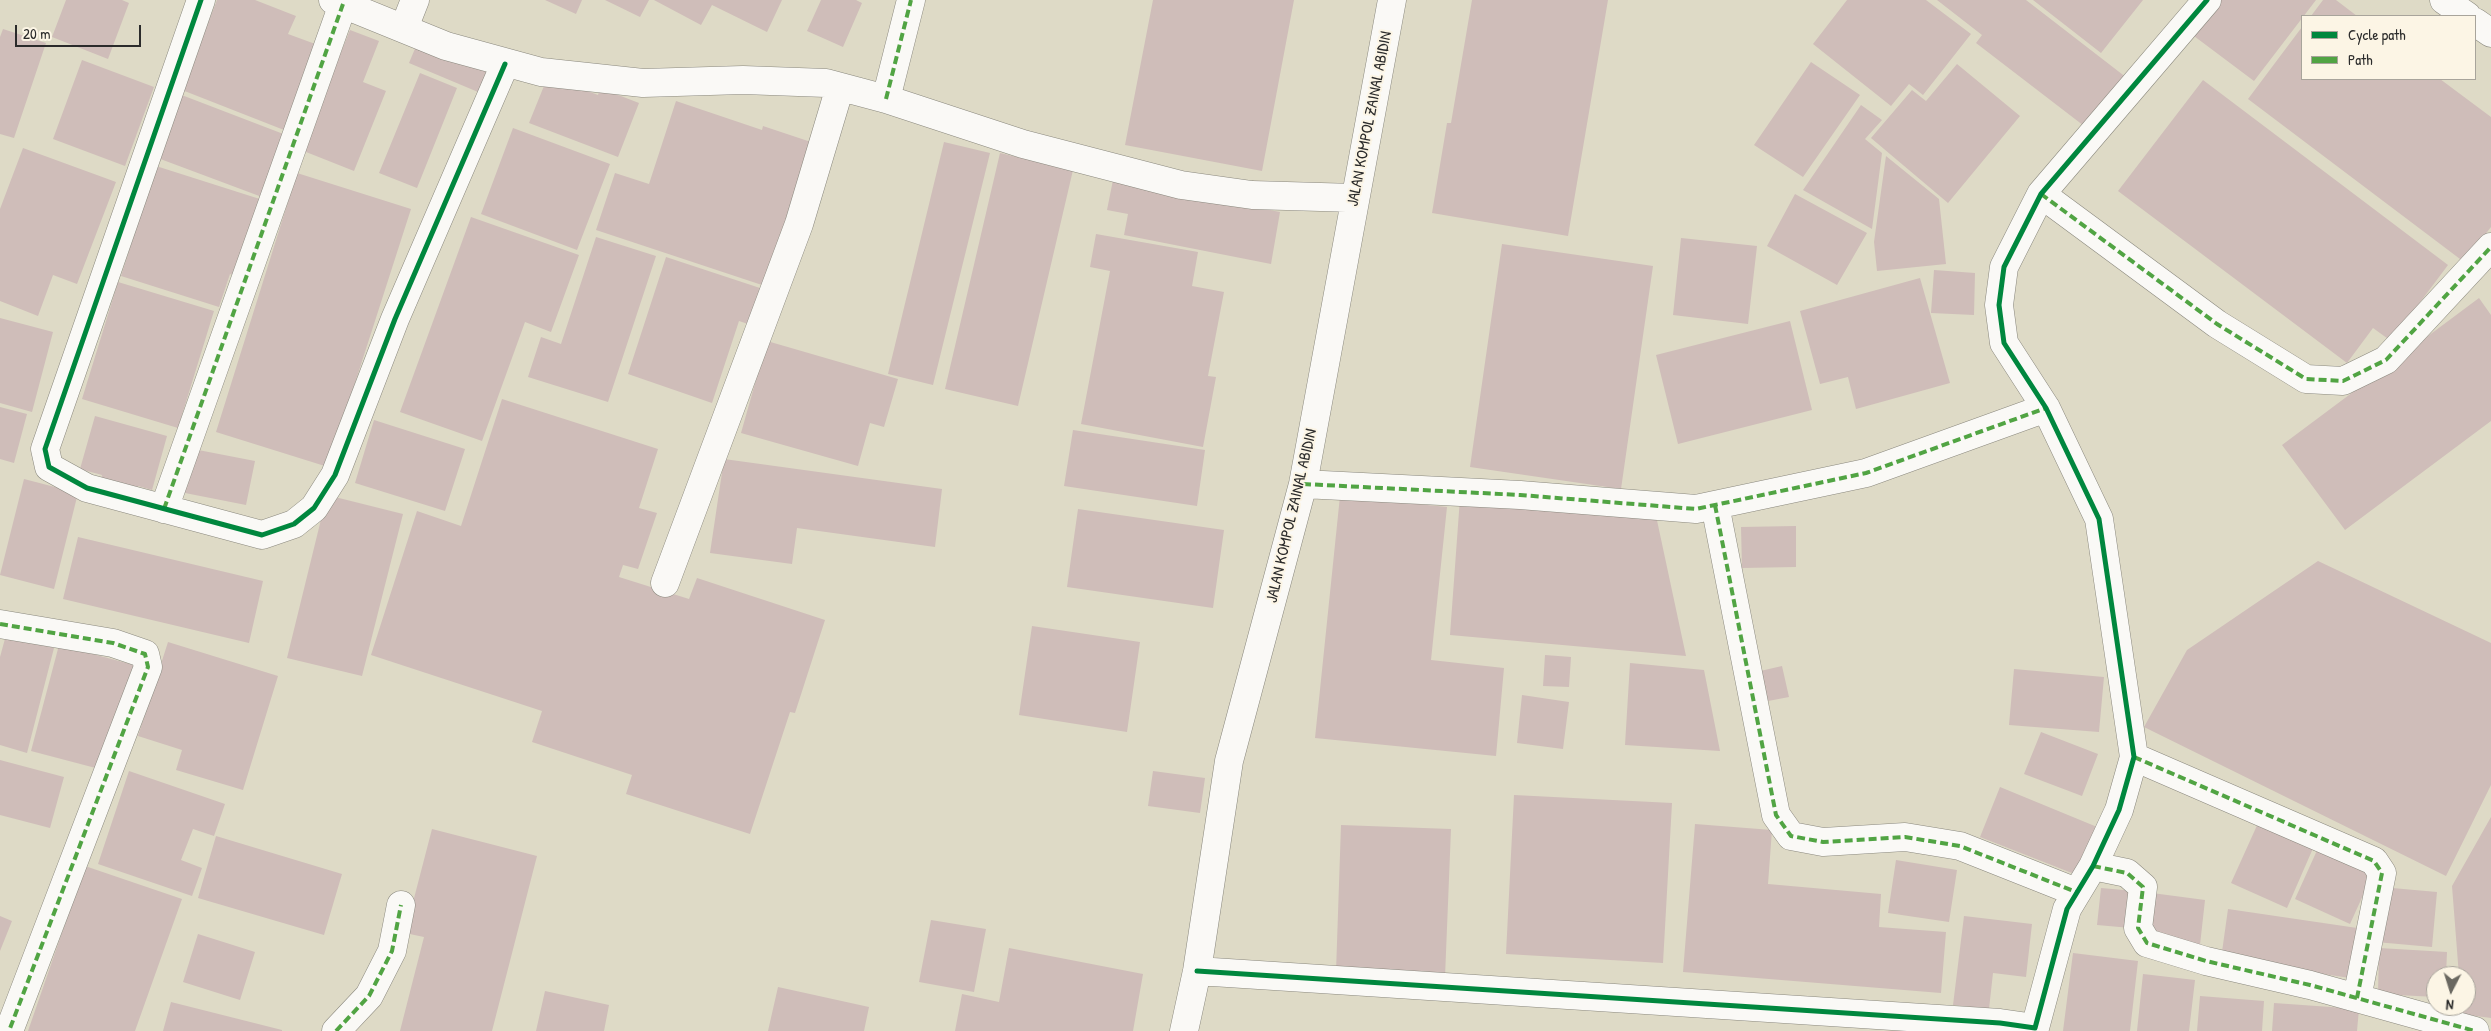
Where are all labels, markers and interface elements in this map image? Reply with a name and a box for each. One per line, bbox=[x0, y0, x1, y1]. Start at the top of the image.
scale bar bbox=[18, 15, 144, 47]
legend bbox=[2301, 15, 2476, 80]
text: 20 m bbox=[23, 23, 50, 44]
text: Cycle path bbox=[2348, 24, 2406, 45]
street label: JALAN KOMPOL ZAINAL ABIDIN bbox=[1344, 30, 1396, 208]
text: Path bbox=[2348, 49, 2373, 70]
street label: JALAN KOMPOL ZAINAL ABIDIN bbox=[1263, 427, 1321, 605]
north arrow bbox=[2426, 966, 2476, 1016]
text: N bbox=[2445, 996, 2454, 1015]

